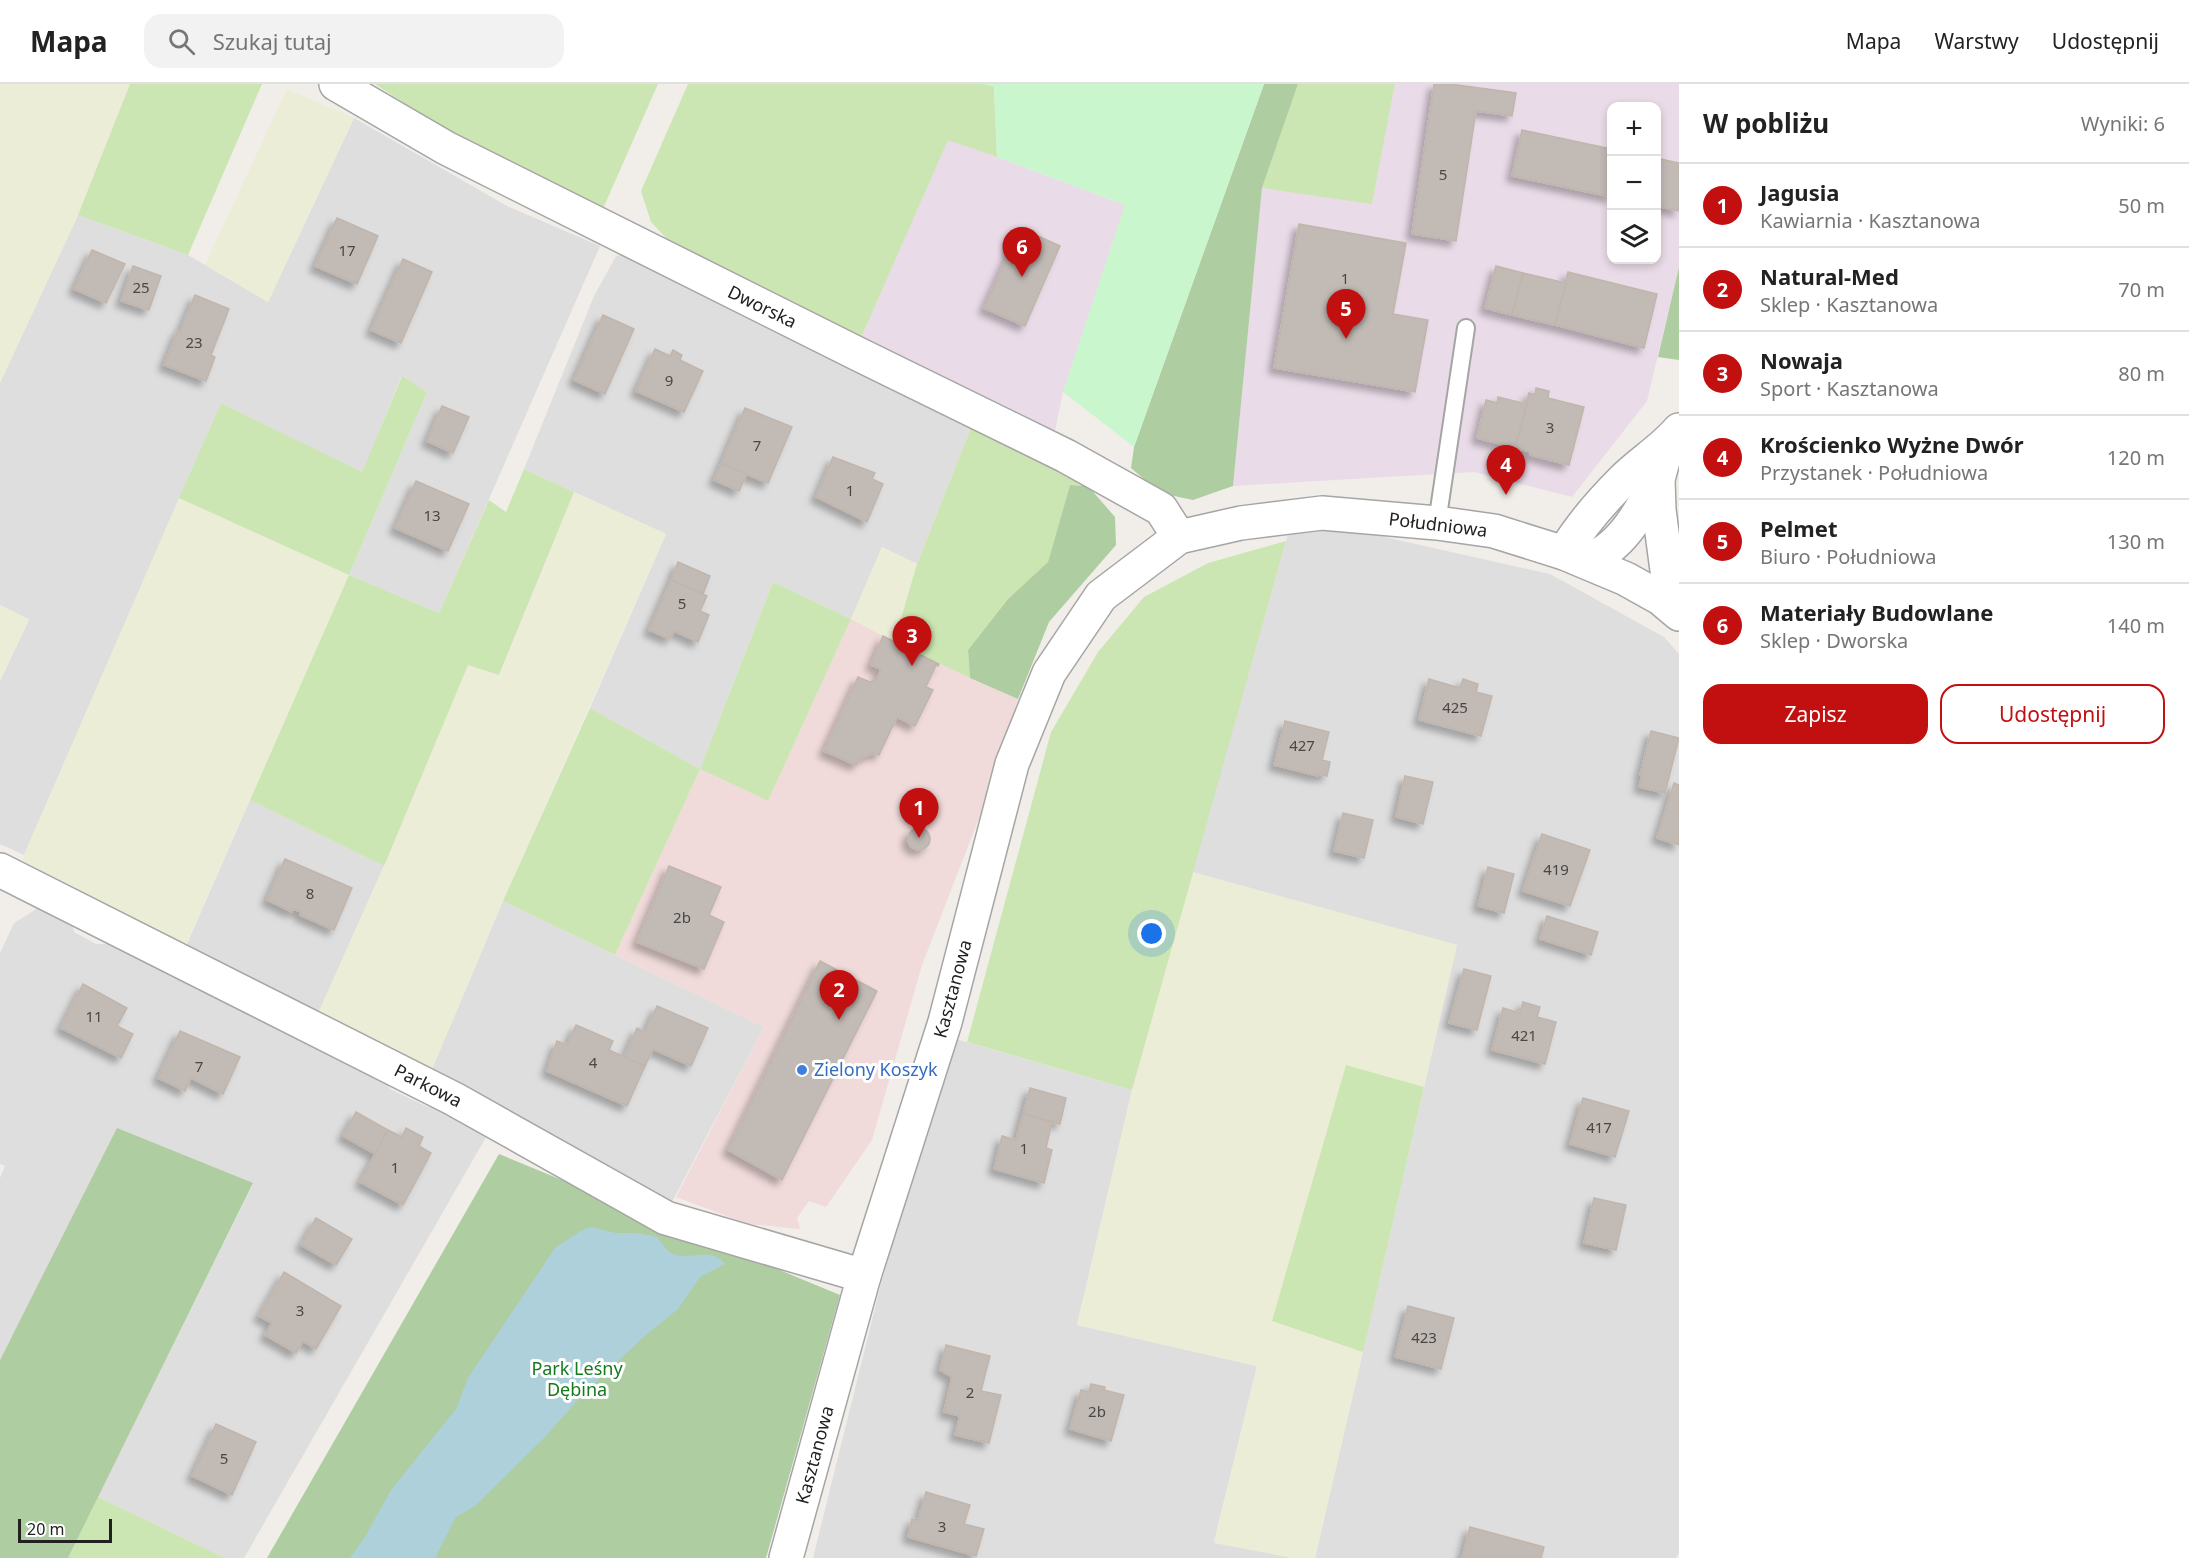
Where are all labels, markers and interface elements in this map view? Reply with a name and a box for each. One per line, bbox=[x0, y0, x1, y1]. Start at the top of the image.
search box bbox=[144, 14, 564, 68]
text: Mapa bbox=[30, 22, 108, 60]
icon: search bbox=[165, 25, 198, 58]
text: Szukaj tutaj bbox=[213, 26, 332, 56]
text: Mapa bbox=[1846, 27, 1901, 55]
text: Warstwy bbox=[1934, 27, 2019, 55]
text: Udostępnij bbox=[2052, 27, 2159, 55]
map controls bbox=[1607, 102, 1661, 264]
button: + bbox=[1607, 102, 1661, 156]
text: W pobliżu bbox=[1703, 105, 1829, 141]
text: Wyniki: 6 bbox=[2081, 110, 2165, 137]
button: − bbox=[1607, 156, 1661, 210]
house number: 5 bbox=[1439, 164, 1447, 184]
text: Jagusia bbox=[1760, 177, 1839, 207]
text: 1 bbox=[1717, 192, 1728, 219]
text: 50 m bbox=[2118, 192, 2165, 219]
text: Kawiarnia · Kasztanowa bbox=[1760, 207, 1980, 234]
button: layers bbox=[1607, 210, 1661, 264]
pin: 6 bbox=[1002, 228, 1042, 277]
house number: 17 bbox=[338, 240, 356, 260]
text: Natural-Med bbox=[1760, 261, 1899, 291]
house number: 1 bbox=[1341, 268, 1349, 288]
text: 2 bbox=[1717, 276, 1728, 303]
text: 70 m bbox=[2118, 276, 2165, 303]
house number: 25 bbox=[132, 277, 150, 297]
street label: Dworska bbox=[724, 279, 801, 333]
pin: 5 bbox=[1326, 290, 1366, 339]
text: Sklep · Kasztanowa bbox=[1760, 291, 1938, 318]
house number: 23 bbox=[185, 332, 203, 352]
text: Nowaja bbox=[1760, 345, 1843, 375]
text: 3 bbox=[1717, 360, 1728, 387]
text: 80 m bbox=[2118, 360, 2165, 387]
house number: 9 bbox=[665, 370, 673, 390]
text: Sport · Kasztanowa bbox=[1760, 375, 1939, 402]
house number: 3 bbox=[1546, 417, 1554, 437]
text: Krościenko Wyżne Dwór bbox=[1760, 429, 2024, 459]
house number: 7 bbox=[753, 435, 761, 455]
text: 4 bbox=[1717, 444, 1728, 471]
text: 120 m bbox=[2107, 444, 2165, 471]
pin: 4 bbox=[1486, 446, 1526, 495]
text: Przystanek · Południowa bbox=[1760, 459, 1988, 486]
house number: 1 bbox=[846, 480, 854, 500]
house number: 13 bbox=[423, 505, 441, 525]
street label: Południowa bbox=[1387, 506, 1489, 542]
text: Pelmet bbox=[1760, 513, 1837, 543]
text: 5 bbox=[1717, 528, 1728, 555]
text: 130 m bbox=[2107, 528, 2165, 555]
text: Biuro · Południowa bbox=[1760, 543, 1936, 570]
house number: 5 bbox=[678, 593, 686, 613]
text: Materiały Budowlane bbox=[1760, 597, 1993, 627]
text: 6 bbox=[1717, 612, 1728, 639]
text: 140 m bbox=[2107, 612, 2165, 639]
pin: 3 bbox=[892, 616, 932, 666]
text: Sklep · Dworska bbox=[1760, 627, 1908, 654]
button: Zapisz bbox=[1703, 684, 1928, 744]
button: Udostępnij bbox=[1940, 684, 2165, 744]
house number: 425 bbox=[1442, 697, 1468, 717]
house number: 427 bbox=[1289, 735, 1315, 755]
pin: 1 bbox=[900, 788, 938, 838]
house number: 419 bbox=[1543, 859, 1569, 879]
house number: 8 bbox=[306, 883, 314, 903]
house number: 2b bbox=[673, 907, 691, 927]
your location bbox=[1137, 919, 1166, 948]
street label: Kasztanowa bbox=[927, 937, 977, 1041]
pin: 2 bbox=[820, 970, 858, 1020]
house number: 11 bbox=[85, 1006, 103, 1026]
house number: 421 bbox=[1511, 1025, 1537, 1045]
house number: 4 bbox=[589, 1052, 598, 1072]
house number: 7 bbox=[195, 1056, 203, 1076]
place label: Zielony Koszyk bbox=[814, 1057, 938, 1081]
street label: Parkowa bbox=[391, 1058, 466, 1112]
marker: Zielony Koszyk bbox=[795, 1063, 809, 1077]
house number: 417 bbox=[1586, 1117, 1612, 1137]
house number: 1 bbox=[1020, 1138, 1028, 1158]
house number: 1 bbox=[391, 1157, 399, 1177]
house number: 3 bbox=[296, 1300, 304, 1320]
house number: 423 bbox=[1411, 1327, 1437, 1347]
park label: Park Leśny Dębina bbox=[531, 1356, 623, 1401]
house number: 2 bbox=[966, 1382, 974, 1402]
house number: 2b bbox=[1088, 1401, 1106, 1421]
street label: Kasztanowa bbox=[789, 1403, 839, 1507]
house number: 5 bbox=[220, 1448, 228, 1468]
scale bar bbox=[18, 1516, 112, 1544]
house number: 3 bbox=[938, 1516, 946, 1536]
text: 20 m bbox=[27, 1518, 64, 1540]

